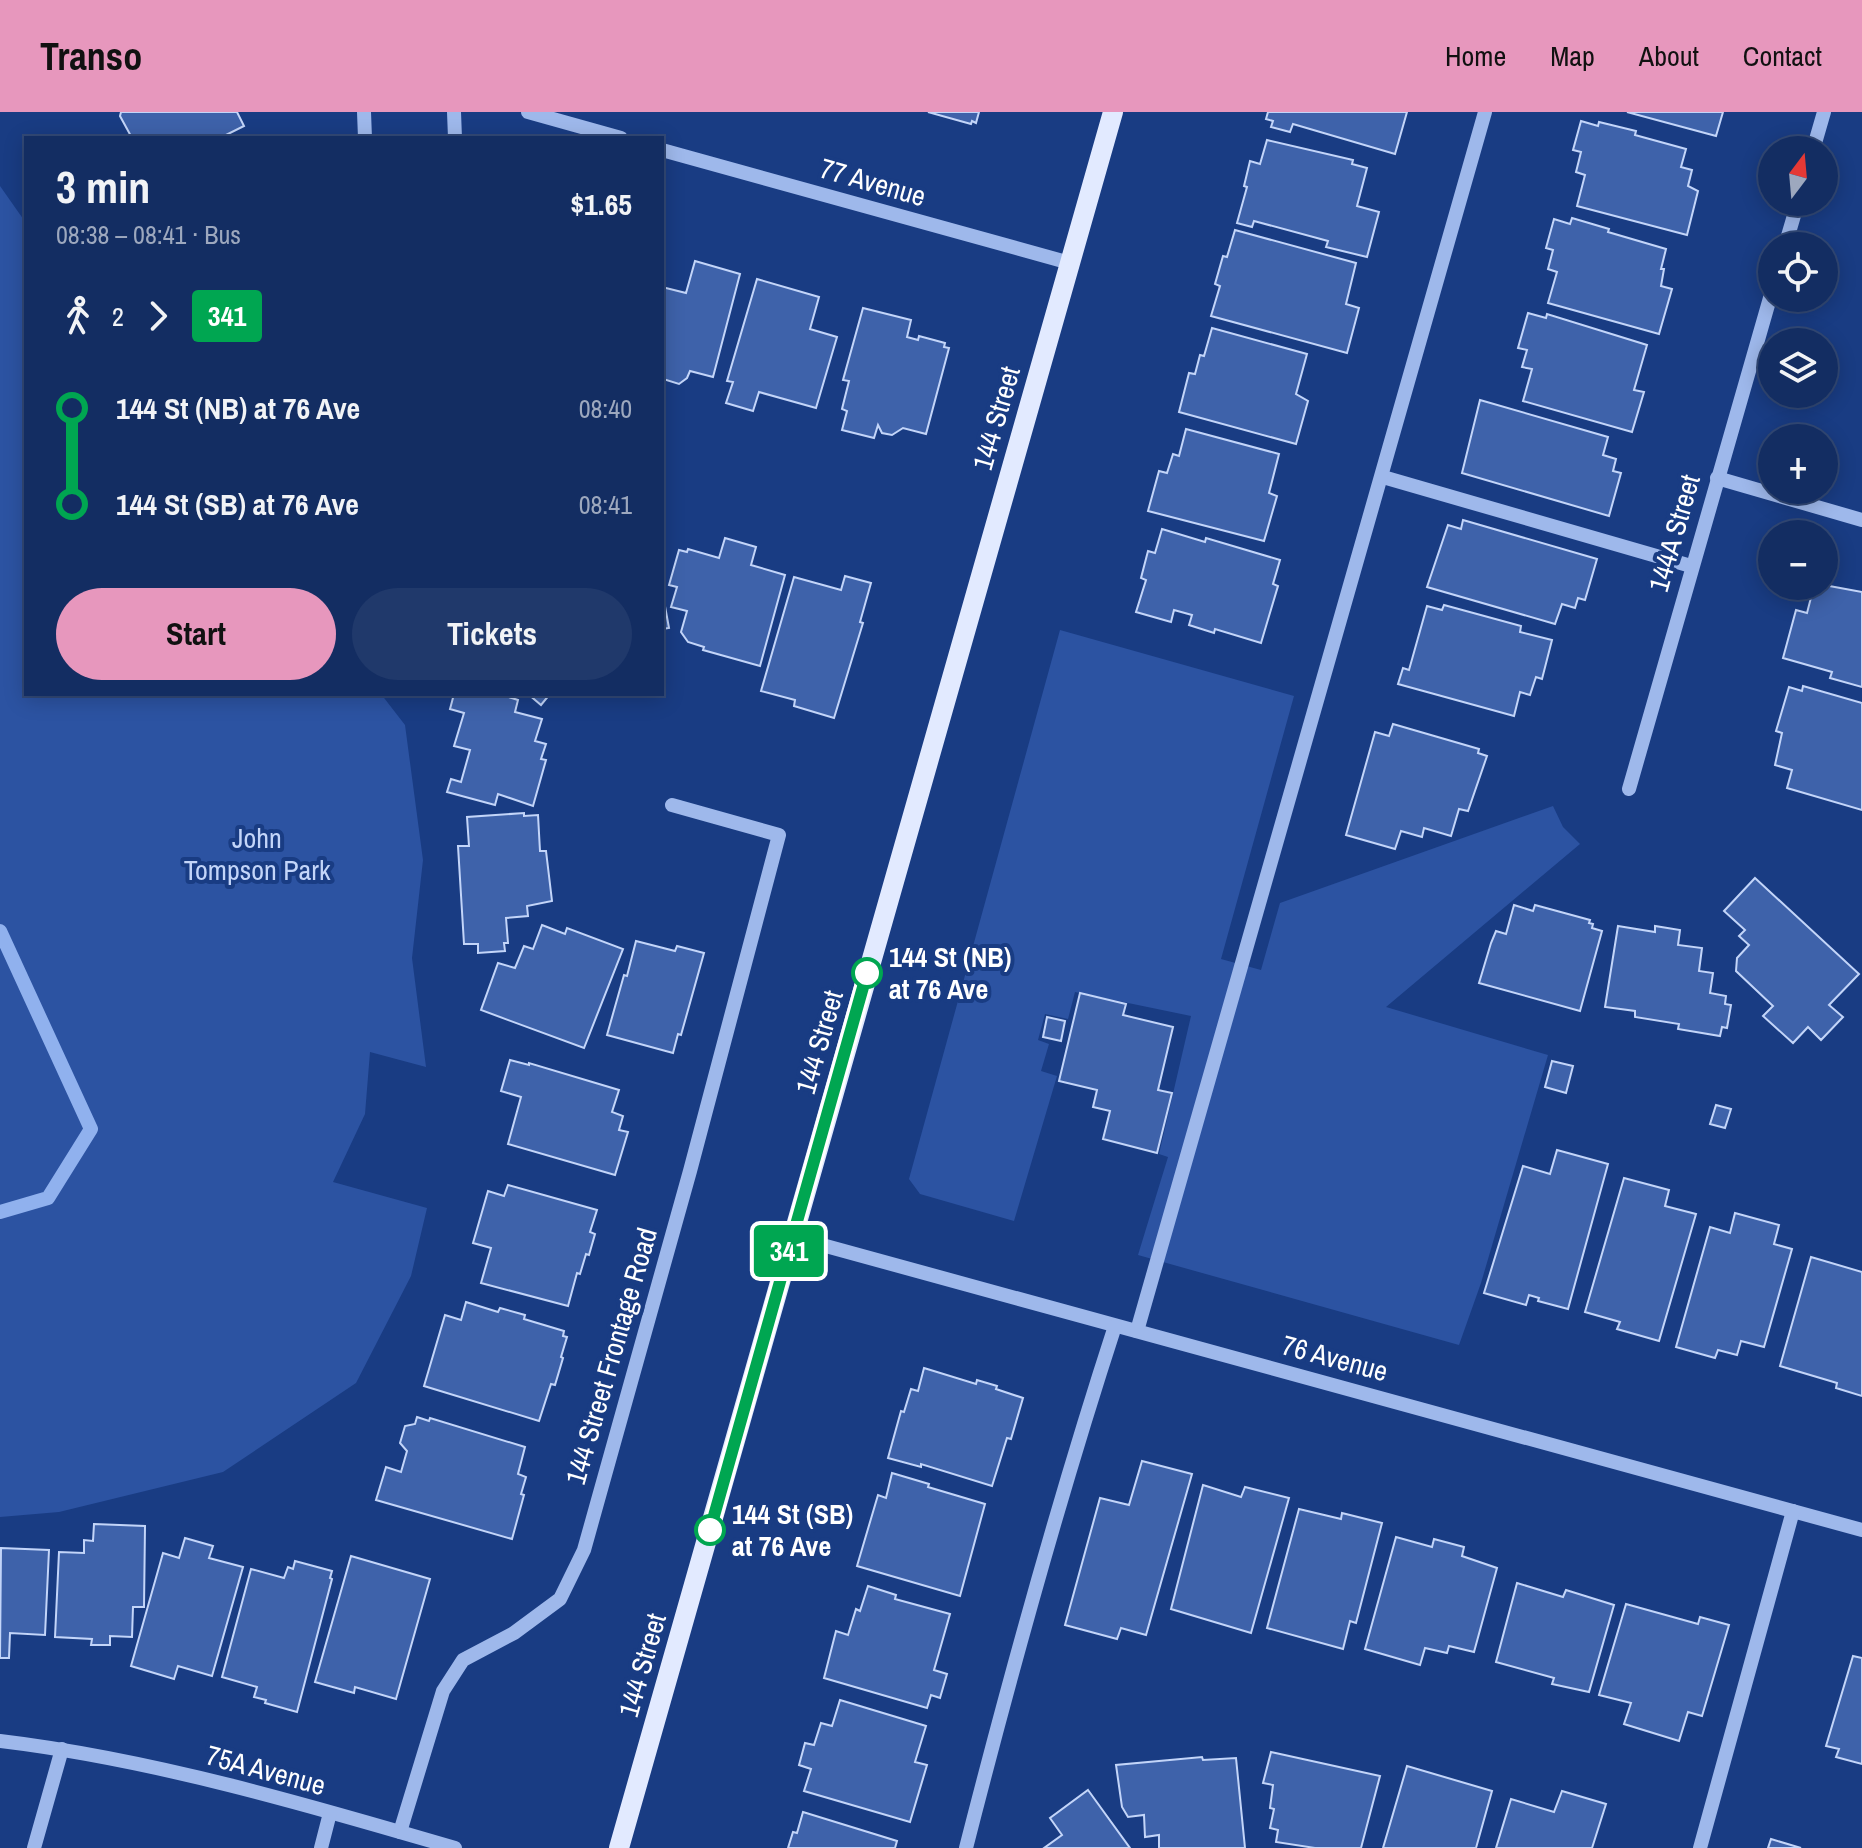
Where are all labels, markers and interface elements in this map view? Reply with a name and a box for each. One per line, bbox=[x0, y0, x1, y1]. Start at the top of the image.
text: Transo bbox=[40, 31, 142, 82]
text: Home bbox=[1445, 37, 1506, 75]
text: Map bbox=[1550, 37, 1595, 75]
text: About bbox=[1639, 37, 1699, 75]
text: Contact bbox=[1743, 37, 1822, 75]
north arrow bbox=[1758, 136, 1838, 216]
map controls bbox=[1758, 136, 1838, 600]
street label: 77 Avenue bbox=[816, 149, 930, 215]
text: 3 min bbox=[56, 157, 150, 217]
text: $1.65 bbox=[570, 184, 632, 224]
text: 08:38 – 08:41 · Bus bbox=[56, 217, 241, 252]
button: locate bbox=[1758, 232, 1838, 312]
icon: walk bbox=[56, 294, 100, 338]
icon: forward bbox=[136, 294, 180, 338]
text: 341 bbox=[208, 297, 246, 335]
text: 2 bbox=[112, 299, 124, 334]
button: layers bbox=[1758, 328, 1838, 408]
street label: 144 Street bbox=[963, 362, 1029, 474]
text: 144 St (NB) at 76 Ave bbox=[116, 388, 360, 428]
text: 08:40 bbox=[579, 391, 632, 426]
button: + bbox=[1758, 424, 1838, 504]
street label: 144A Street bbox=[1639, 470, 1709, 596]
text: 144 St (SB) at 76 Ave bbox=[116, 484, 359, 524]
text: 08:41 bbox=[579, 487, 632, 522]
button: − bbox=[1758, 520, 1838, 600]
button: Start bbox=[56, 588, 336, 680]
button: Tickets bbox=[352, 588, 632, 680]
park label: John Tompson Park bbox=[184, 819, 331, 889]
place label: 144 St (NB) at 76 Ave bbox=[889, 938, 1011, 1008]
marker: 144 St (NB) at 76 Ave bbox=[852, 958, 882, 988]
street label: 144 Street bbox=[786, 986, 852, 1098]
street label: 144 Street Frontage Road bbox=[556, 1223, 666, 1489]
line badge: 341 bbox=[743, 1225, 835, 1277]
text: 341 bbox=[770, 1232, 808, 1270]
street label: 76 Avenue bbox=[1278, 1326, 1392, 1390]
place label: 144 St (SB) at 76 Ave bbox=[732, 1495, 853, 1565]
marker: 144 St (SB) at 76 Ave bbox=[695, 1515, 725, 1545]
street label: 144 Street bbox=[609, 1609, 675, 1721]
street label: 75A Avenue bbox=[202, 1736, 330, 1804]

